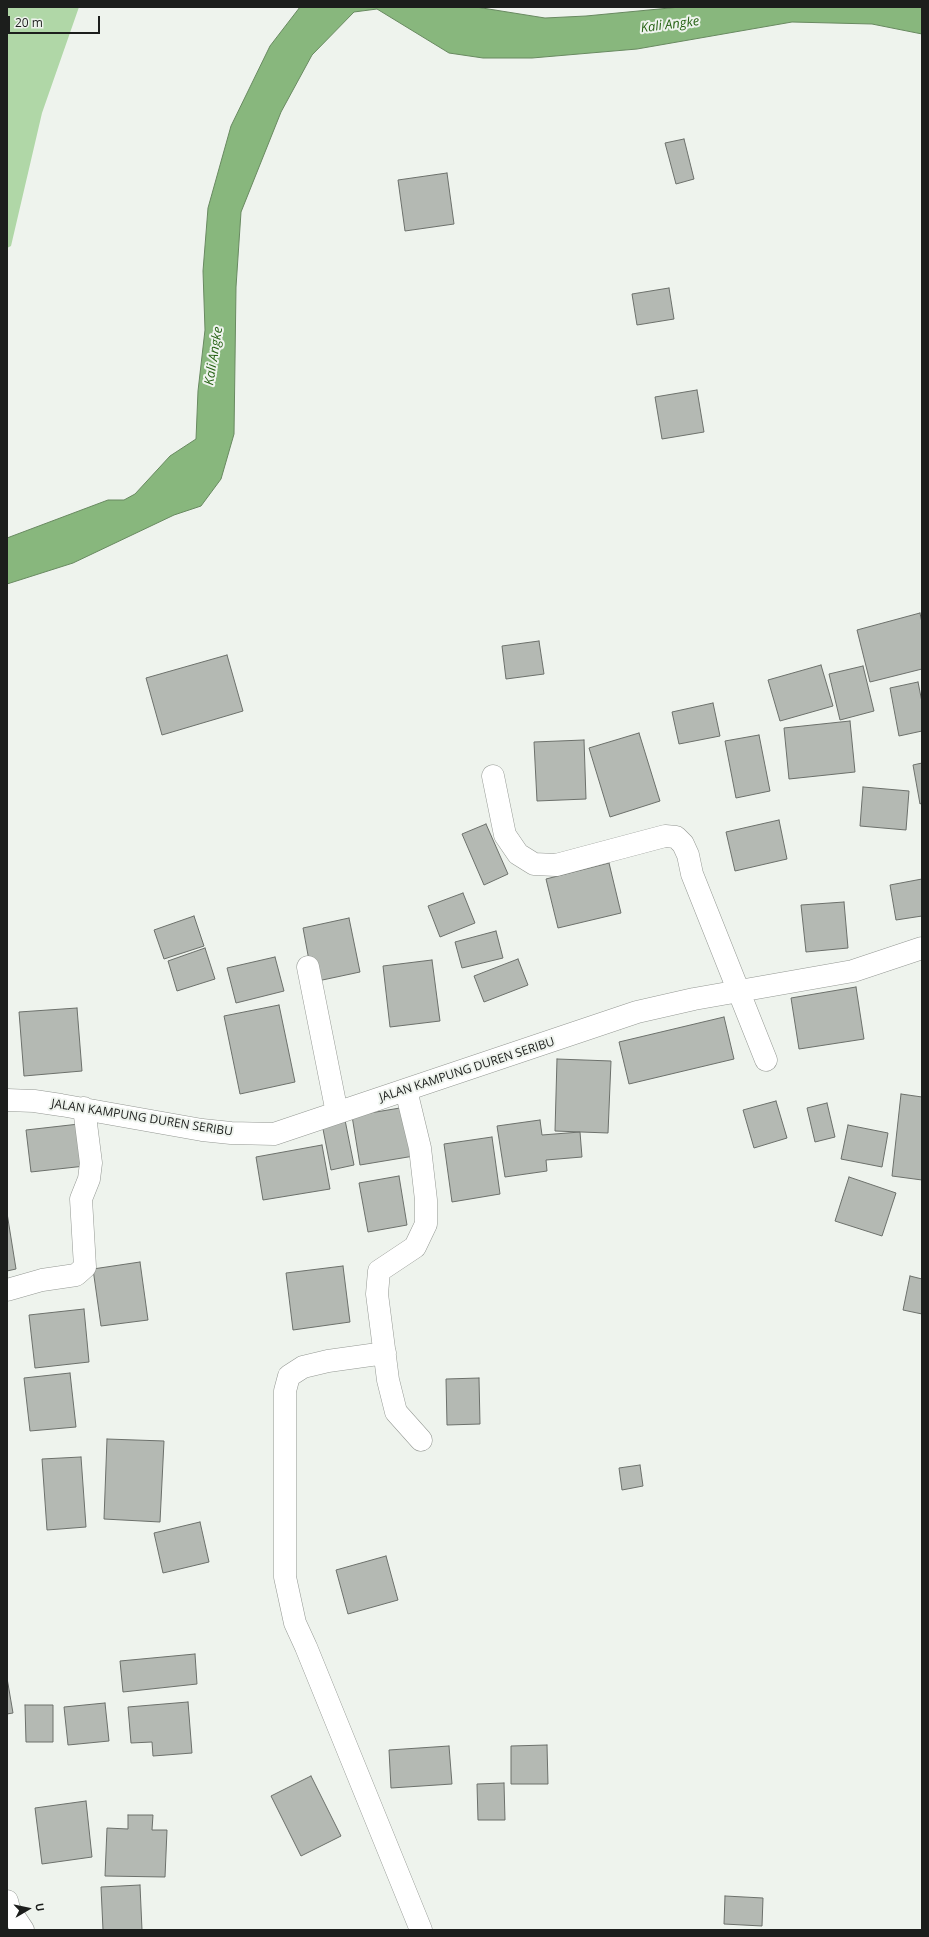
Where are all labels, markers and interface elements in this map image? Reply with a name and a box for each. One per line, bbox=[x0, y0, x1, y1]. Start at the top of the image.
scale bar bbox=[10, 8, 102, 34]
text: 20 m bbox=[15, 14, 43, 31]
water label: Kali Angke bbox=[640, 14, 700, 36]
water label: Kali Angke bbox=[202, 326, 226, 386]
street label: JALAN KAMPUNG DUREN SERIBU bbox=[377, 1035, 557, 1105]
street label: JALAN KAMPUNG DUREN SERIBU bbox=[50, 1097, 234, 1139]
north arrow bbox=[8, 1889, 48, 1929]
text: U bbox=[32, 1902, 48, 1912]

